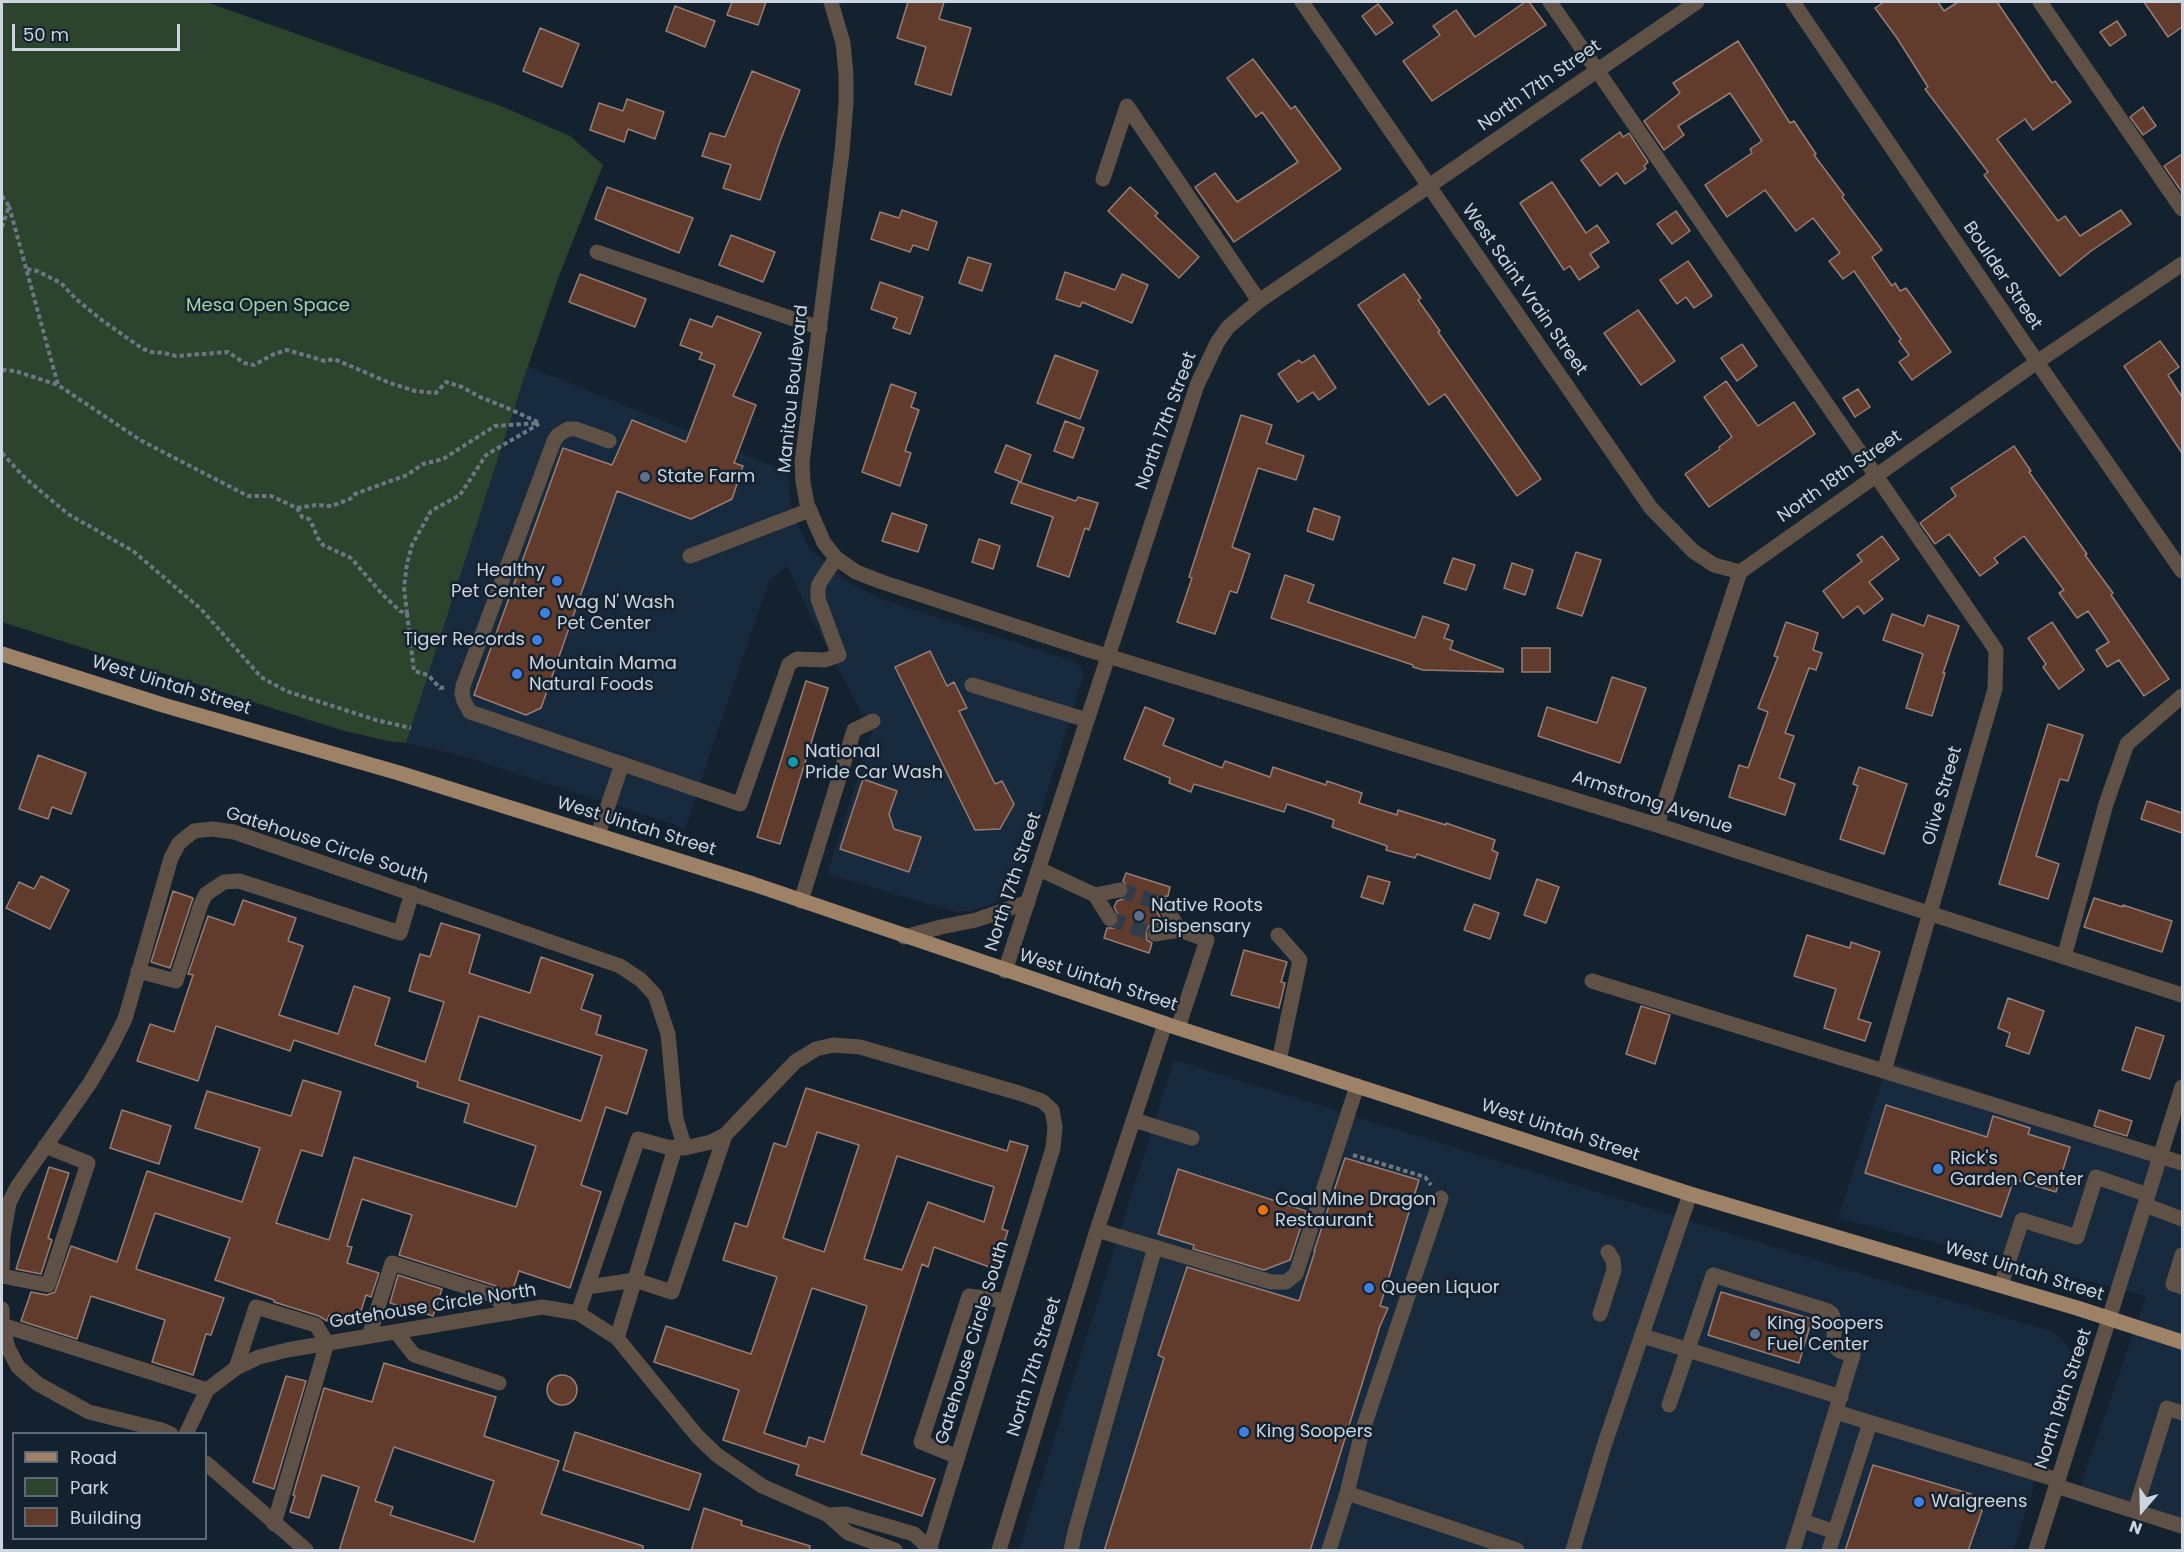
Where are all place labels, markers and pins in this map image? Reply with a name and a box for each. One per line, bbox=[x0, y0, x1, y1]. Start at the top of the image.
place label: State Farm bbox=[657, 466, 755, 488]
marker: State Farm bbox=[638, 470, 652, 484]
place label: Healthy Pet Center bbox=[451, 560, 545, 602]
marker: Healthy Pet Center bbox=[550, 574, 564, 588]
place label: Wag N' Wash Pet Center bbox=[557, 592, 675, 634]
marker: Wag N' Wash Pet Center bbox=[538, 606, 552, 620]
place label: Tiger Records bbox=[403, 629, 525, 651]
marker: Tiger Records bbox=[530, 633, 544, 647]
place label: Mountain Mama Natural Foods bbox=[529, 653, 677, 696]
marker: Mountain Mama Natural Foods bbox=[510, 667, 524, 681]
place label: National Pride Car Wash bbox=[805, 741, 943, 783]
marker: National Pride Car Wash bbox=[786, 755, 800, 769]
place label: Native Roots Dispensary bbox=[1151, 895, 1263, 938]
marker: Native Roots Dispensary bbox=[1132, 909, 1146, 923]
place label: Rick's Garden Center bbox=[1950, 1148, 2084, 1190]
marker: Rick's Garden Center bbox=[1931, 1162, 1945, 1176]
place label: Coal Mine Dragon Restaurant bbox=[1275, 1189, 1436, 1232]
marker: Coal Mine Dragon Restaurant bbox=[1256, 1203, 1270, 1217]
place label: Queen Liquor bbox=[1381, 1277, 1499, 1299]
marker: Queen Liquor bbox=[1362, 1281, 1376, 1295]
place label: King Soopers Fuel Center bbox=[1767, 1313, 1884, 1356]
marker: King Soopers Fuel Center bbox=[1748, 1327, 1762, 1341]
place label: King Soopers bbox=[1256, 1421, 1373, 1443]
marker: King Soopers bbox=[1237, 1425, 1251, 1439]
place label: Walgreens bbox=[1931, 1491, 2027, 1513]
marker: Walgreens bbox=[1912, 1495, 1926, 1509]

